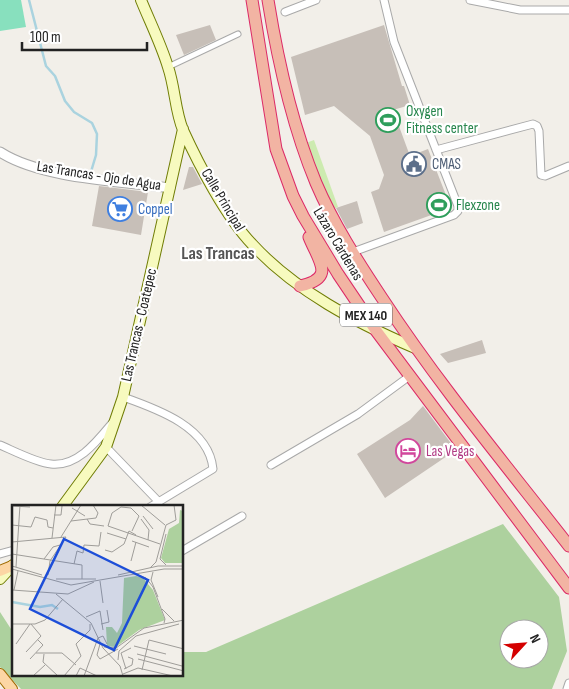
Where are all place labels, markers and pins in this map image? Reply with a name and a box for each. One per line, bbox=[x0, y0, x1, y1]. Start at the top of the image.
place label: Oxygen Fitness center bbox=[406, 102, 479, 138]
sports icon: Oxygen Fitness center bbox=[375, 107, 401, 133]
public building icon: CMAS bbox=[401, 151, 427, 177]
place label: CMAS bbox=[432, 155, 461, 174]
sports icon: Flexzone bbox=[426, 192, 452, 218]
supermarket icon: Coppel bbox=[107, 196, 133, 222]
place label: Flexzone bbox=[456, 196, 500, 215]
place label: Coppel bbox=[138, 200, 173, 219]
hotel icon: Las Vegas bbox=[395, 438, 421, 464]
place label: Las Vegas bbox=[426, 442, 474, 461]

